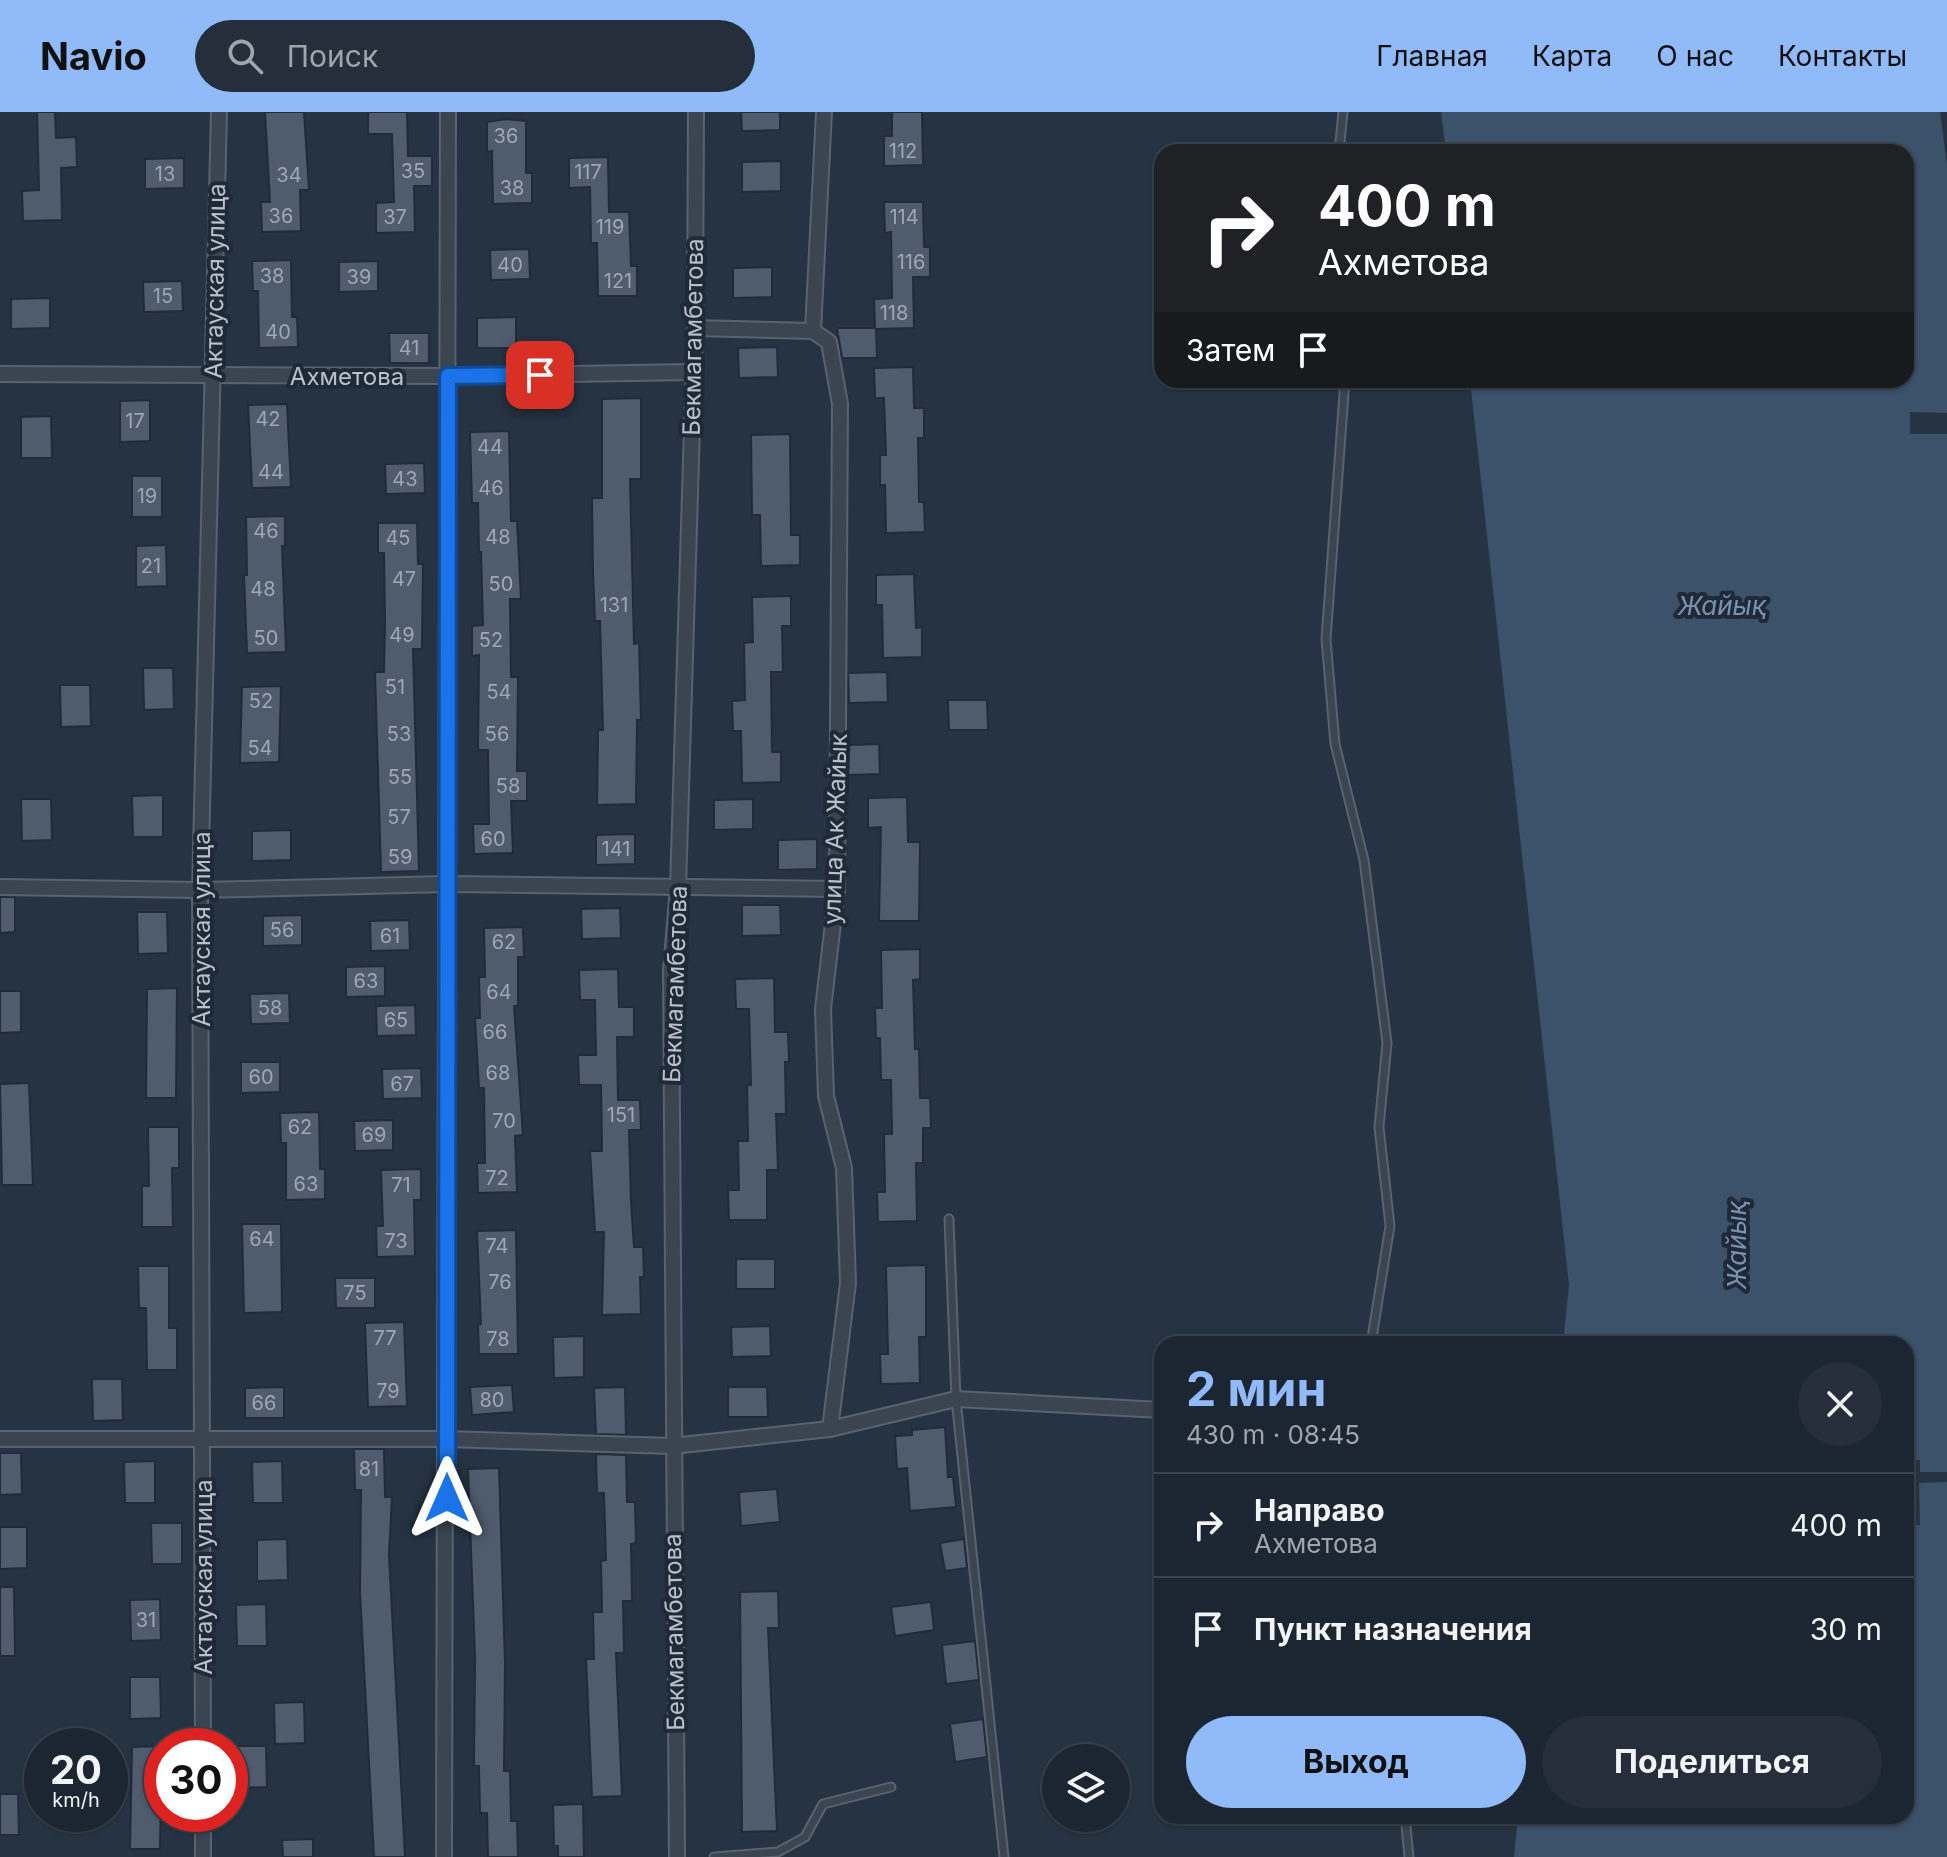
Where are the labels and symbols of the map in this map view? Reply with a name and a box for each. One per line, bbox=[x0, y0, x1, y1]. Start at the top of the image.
house number: 36 bbox=[494, 124, 518, 148]
house number: 112 bbox=[889, 139, 917, 163]
house number: 35 bbox=[401, 159, 425, 183]
house number: 117 bbox=[574, 160, 602, 184]
house number: 13 bbox=[155, 162, 175, 186]
house number: 34 bbox=[276, 163, 302, 187]
house number: 38 bbox=[500, 176, 524, 200]
street label: Актауская улица bbox=[199, 183, 231, 379]
house number: 36 bbox=[269, 204, 293, 228]
house number: 37 bbox=[383, 205, 407, 229]
house number: 114 bbox=[889, 205, 919, 229]
house number: 119 bbox=[596, 215, 624, 239]
street label: Бекмагамбетова bbox=[677, 238, 709, 436]
house number: 116 bbox=[897, 250, 925, 274]
house number: 40 bbox=[497, 253, 523, 277]
house number: 38 bbox=[260, 264, 284, 288]
house number: 39 bbox=[347, 265, 371, 289]
house number: 121 bbox=[604, 269, 632, 293]
house number: 15 bbox=[153, 284, 173, 308]
house number: 118 bbox=[880, 301, 908, 325]
house number: 40 bbox=[265, 320, 291, 344]
house number: 41 bbox=[399, 336, 419, 360]
pin bbox=[506, 341, 574, 409]
street label: Ахметова bbox=[290, 362, 404, 391]
house number: 42 bbox=[255, 407, 281, 431]
house number: 17 bbox=[125, 409, 145, 433]
house number: 44 bbox=[477, 435, 503, 459]
house number: 44 bbox=[258, 460, 284, 484]
house number: 43 bbox=[392, 467, 418, 491]
house number: 46 bbox=[478, 476, 504, 500]
house number: 19 bbox=[137, 484, 157, 508]
house number: 46 bbox=[253, 519, 279, 543]
house number: 48 bbox=[485, 525, 511, 549]
house number: 45 bbox=[385, 526, 411, 550]
house number: 21 bbox=[141, 554, 161, 578]
house number: 47 bbox=[392, 567, 416, 591]
house number: 50 bbox=[489, 572, 513, 596]
house number: 48 bbox=[250, 577, 276, 601]
water label: Жайық bbox=[1677, 590, 1767, 621]
house number: 131 bbox=[600, 593, 628, 617]
house number: 49 bbox=[389, 623, 415, 647]
house number: 50 bbox=[254, 626, 278, 650]
house number: 52 bbox=[479, 628, 503, 652]
house number: 51 bbox=[385, 675, 405, 699]
house number: 54 bbox=[486, 680, 512, 704]
house number: 52 bbox=[249, 689, 273, 713]
house number: 53 bbox=[387, 722, 411, 746]
house number: 56 bbox=[485, 722, 509, 746]
street label: улица Ак Жайык bbox=[817, 733, 853, 925]
house number: 54 bbox=[247, 736, 273, 760]
house number: 55 bbox=[388, 765, 412, 789]
house number: 58 bbox=[496, 774, 520, 798]
house number: 57 bbox=[387, 805, 411, 829]
house number: 60 bbox=[480, 827, 506, 851]
street label: Актауская улица bbox=[187, 831, 216, 1027]
house number: 141 bbox=[602, 837, 630, 861]
house number: 59 bbox=[388, 845, 412, 869]
street label: Бекмагамбетова bbox=[657, 885, 693, 1083]
house number: 56 bbox=[270, 918, 294, 942]
house number: 61 bbox=[380, 924, 400, 948]
house number: 62 bbox=[492, 930, 516, 954]
house number: 63 bbox=[354, 969, 378, 993]
house number: 64 bbox=[486, 980, 512, 1004]
house number: 58 bbox=[258, 996, 282, 1020]
house number: 65 bbox=[384, 1008, 408, 1032]
house number: 66 bbox=[483, 1020, 507, 1044]
house number: 68 bbox=[486, 1061, 510, 1085]
house number: 60 bbox=[248, 1065, 274, 1089]
house number: 67 bbox=[390, 1072, 414, 1096]
house number: 151 bbox=[607, 1103, 635, 1127]
house number: 70 bbox=[492, 1109, 516, 1133]
house number: 62 bbox=[288, 1115, 312, 1139]
house number: 69 bbox=[362, 1123, 386, 1147]
house number: 72 bbox=[485, 1166, 509, 1190]
house number: 63 bbox=[294, 1172, 318, 1196]
house number: 71 bbox=[391, 1173, 411, 1197]
water label: Жайық bbox=[1721, 1200, 1752, 1290]
house number: 64 bbox=[249, 1227, 275, 1251]
house number: 73 bbox=[384, 1229, 408, 1253]
house number: 74 bbox=[485, 1234, 509, 1258]
house number: 76 bbox=[488, 1270, 512, 1294]
house number: 75 bbox=[343, 1281, 367, 1305]
house number: 77 bbox=[373, 1326, 397, 1350]
house number: 78 bbox=[486, 1327, 510, 1351]
house number: 79 bbox=[376, 1379, 400, 1403]
house number: 80 bbox=[480, 1388, 505, 1412]
house number: 66 bbox=[252, 1391, 276, 1415]
position arrow bbox=[405, 1456, 489, 1540]
house number: 81 bbox=[359, 1457, 379, 1481]
street label: Актауская улица bbox=[189, 1479, 218, 1675]
street label: Бекмагамбетова bbox=[658, 1533, 690, 1731]
house number: 31 bbox=[136, 1608, 156, 1632]
speed limit sign: 30 bbox=[144, 1728, 248, 1832]

